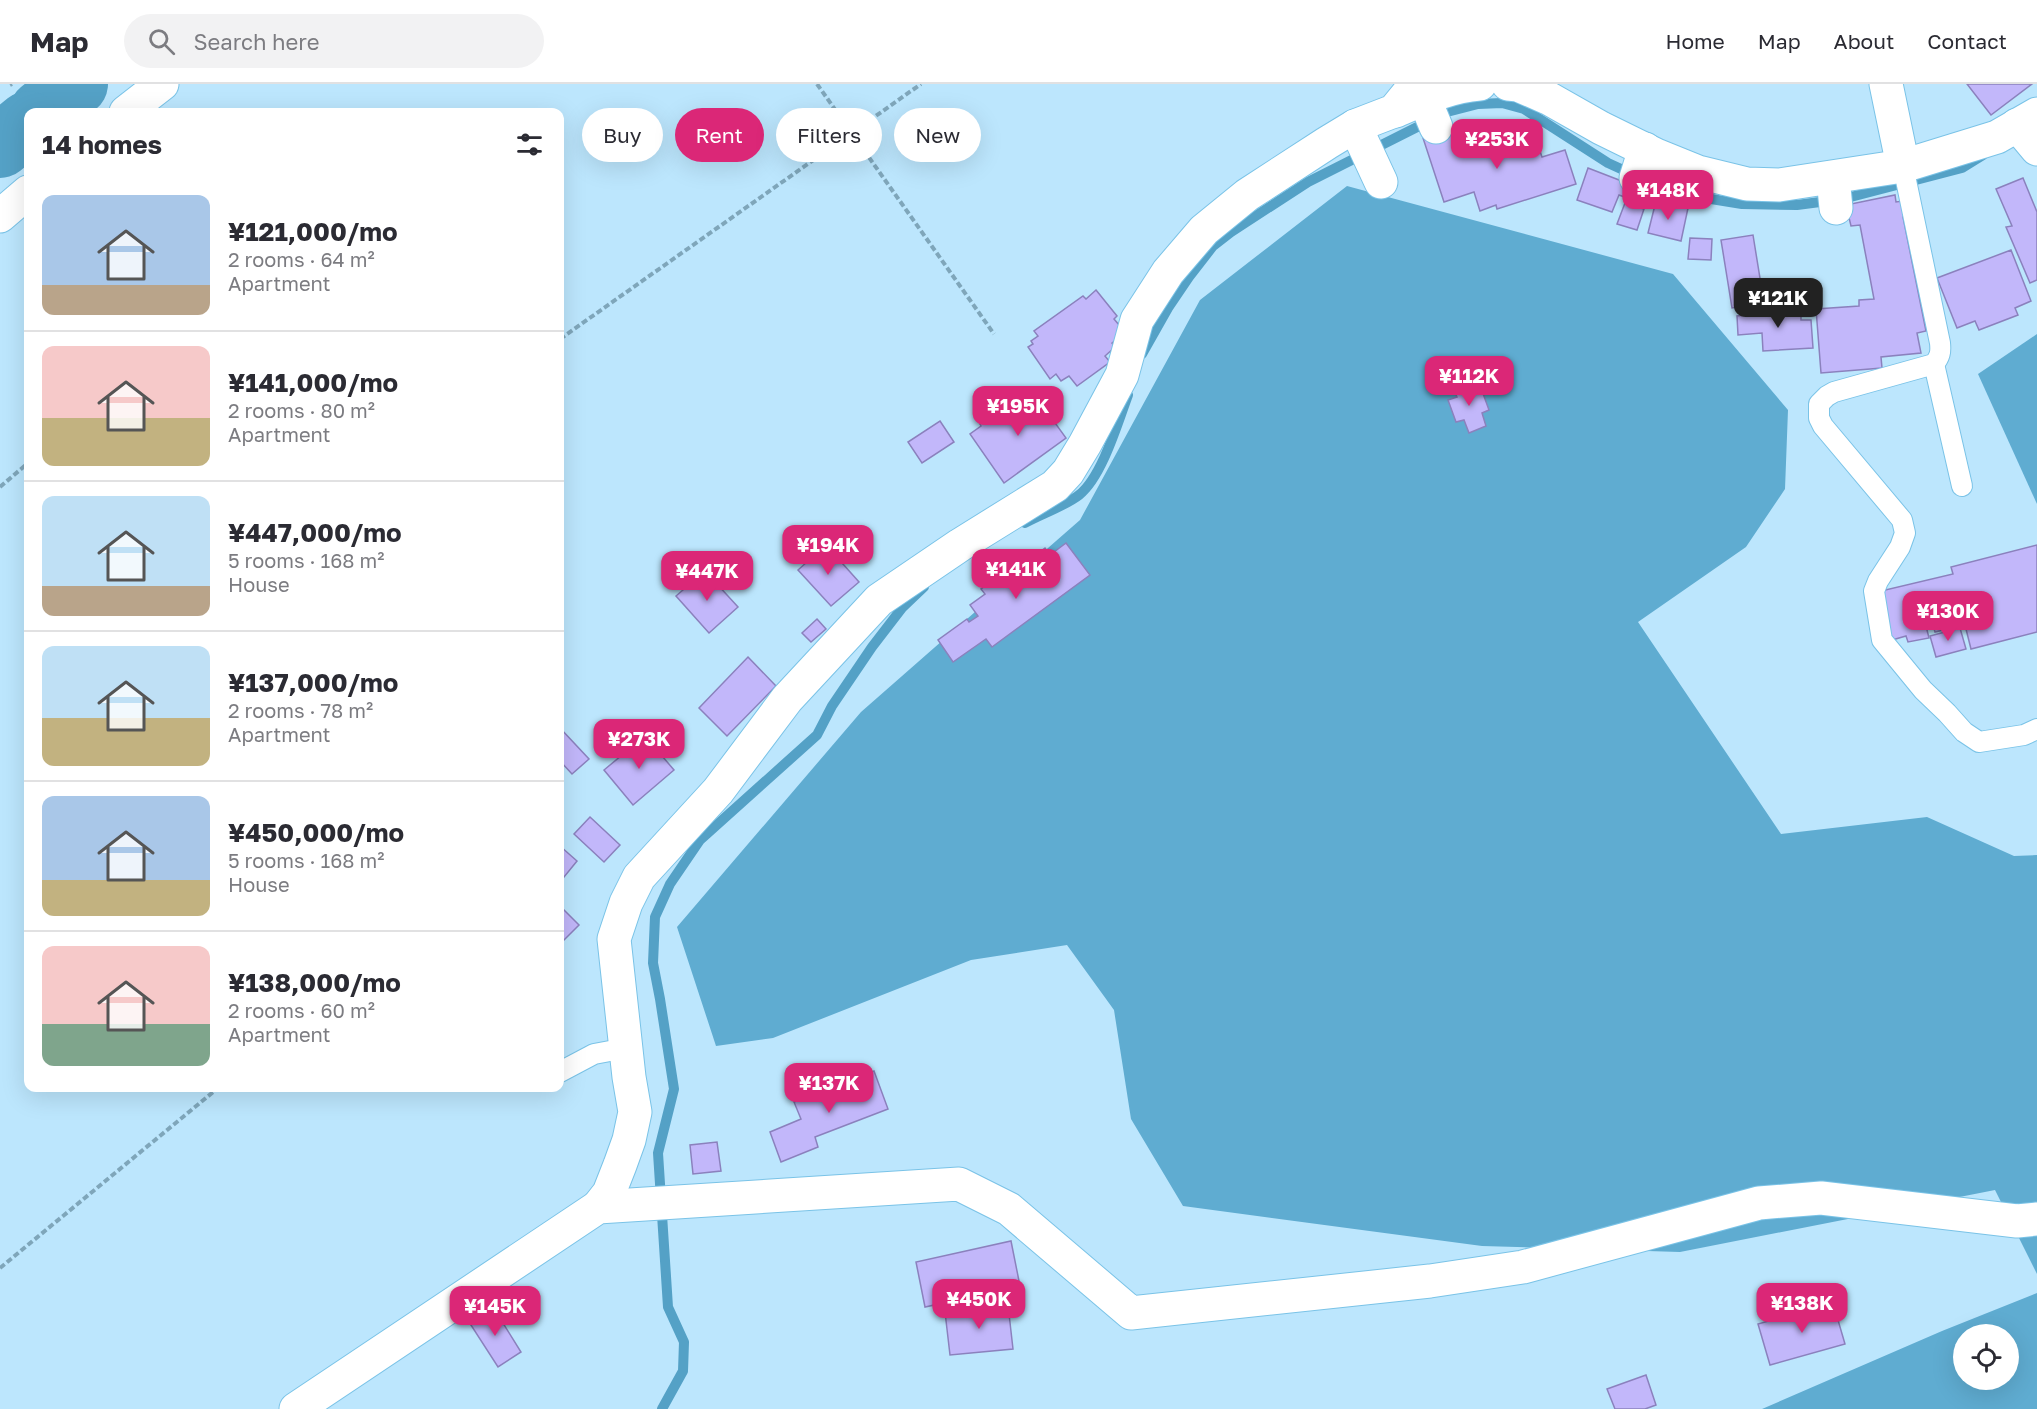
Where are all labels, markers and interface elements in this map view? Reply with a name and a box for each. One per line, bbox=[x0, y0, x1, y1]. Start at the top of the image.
search box bbox=[124, 14, 544, 68]
text: Map bbox=[30, 25, 88, 58]
icon: search bbox=[145, 25, 178, 58]
text: Search here bbox=[193, 28, 319, 55]
text: Home bbox=[1665, 28, 1725, 54]
text: Map bbox=[1758, 28, 1801, 54]
text: About bbox=[1834, 28, 1894, 54]
text: Contact bbox=[1927, 28, 2007, 54]
chip: Buy bbox=[582, 108, 663, 162]
chip: Rent bbox=[675, 108, 764, 162]
chip: Filters bbox=[776, 108, 882, 162]
chip: New bbox=[894, 108, 981, 162]
pin: ¥253K bbox=[1455, 119, 1539, 170]
text: ¥253K bbox=[1465, 126, 1529, 150]
icon: filters bbox=[513, 128, 546, 161]
text: 14 homes bbox=[42, 129, 162, 160]
pin: ¥148K bbox=[1626, 170, 1710, 221]
text: ¥148K bbox=[1636, 177, 1700, 201]
text: ¥121,000/mo bbox=[228, 216, 398, 247]
icon: home bbox=[90, 219, 162, 291]
text: 2 rooms · 64 m² bbox=[228, 247, 375, 271]
text: Apartment bbox=[228, 271, 331, 295]
pin: ¥121K bbox=[1736, 278, 1820, 329]
text: ¥121K bbox=[1748, 285, 1808, 309]
pin: ¥112K bbox=[1427, 356, 1511, 407]
text: ¥112K bbox=[1439, 363, 1499, 387]
text: ¥141,000/mo bbox=[228, 367, 398, 398]
icon: home bbox=[90, 370, 162, 442]
pin: ¥195K bbox=[976, 386, 1060, 437]
text: ¥195K bbox=[987, 393, 1049, 417]
text: 2 rooms · 80 m² bbox=[228, 398, 375, 422]
text: Apartment bbox=[228, 422, 331, 446]
text: ¥447,000/mo bbox=[228, 517, 402, 548]
icon: home bbox=[90, 520, 162, 592]
pin: ¥194K bbox=[786, 525, 870, 576]
text: ¥194K bbox=[796, 532, 860, 556]
text: 5 rooms · 168 m² bbox=[228, 548, 384, 572]
pin: ¥141K bbox=[974, 549, 1058, 600]
pin: ¥447K bbox=[665, 551, 749, 602]
text: ¥141K bbox=[986, 556, 1046, 580]
text: ¥447K bbox=[675, 558, 739, 582]
text: House bbox=[228, 572, 290, 596]
pin: ¥130K bbox=[1906, 591, 1990, 642]
text: ¥130K bbox=[1916, 598, 1980, 622]
text: ¥137,000/mo bbox=[228, 667, 398, 698]
icon: home bbox=[90, 670, 162, 742]
text: 2 rooms · 78 m² bbox=[228, 698, 373, 722]
pin: ¥273K bbox=[597, 719, 681, 770]
text: Apartment bbox=[228, 722, 331, 746]
text: ¥273K bbox=[608, 726, 671, 750]
text: ¥450,000/mo bbox=[228, 817, 404, 848]
icon: home bbox=[90, 820, 162, 892]
text: 5 rooms · 168 m² bbox=[228, 848, 384, 872]
text: House bbox=[228, 872, 290, 896]
text: ¥138,000/mo bbox=[228, 967, 401, 998]
icon: home bbox=[90, 970, 162, 1042]
text: 2 rooms · 60 m² bbox=[228, 998, 375, 1022]
text: Apartment bbox=[228, 1022, 331, 1046]
pin: ¥137K bbox=[787, 1063, 871, 1114]
text: ¥137K bbox=[798, 1070, 860, 1094]
pin: ¥450K bbox=[937, 1279, 1021, 1330]
pin: ¥138K bbox=[1760, 1283, 1844, 1334]
pin: ¥145K bbox=[453, 1286, 537, 1337]
text: ¥450K bbox=[946, 1286, 1012, 1310]
text: ¥138K bbox=[1771, 1290, 1834, 1314]
text: ¥145K bbox=[464, 1293, 526, 1317]
map controls bbox=[1953, 1324, 2019, 1390]
button: locate bbox=[1953, 1324, 2019, 1390]

